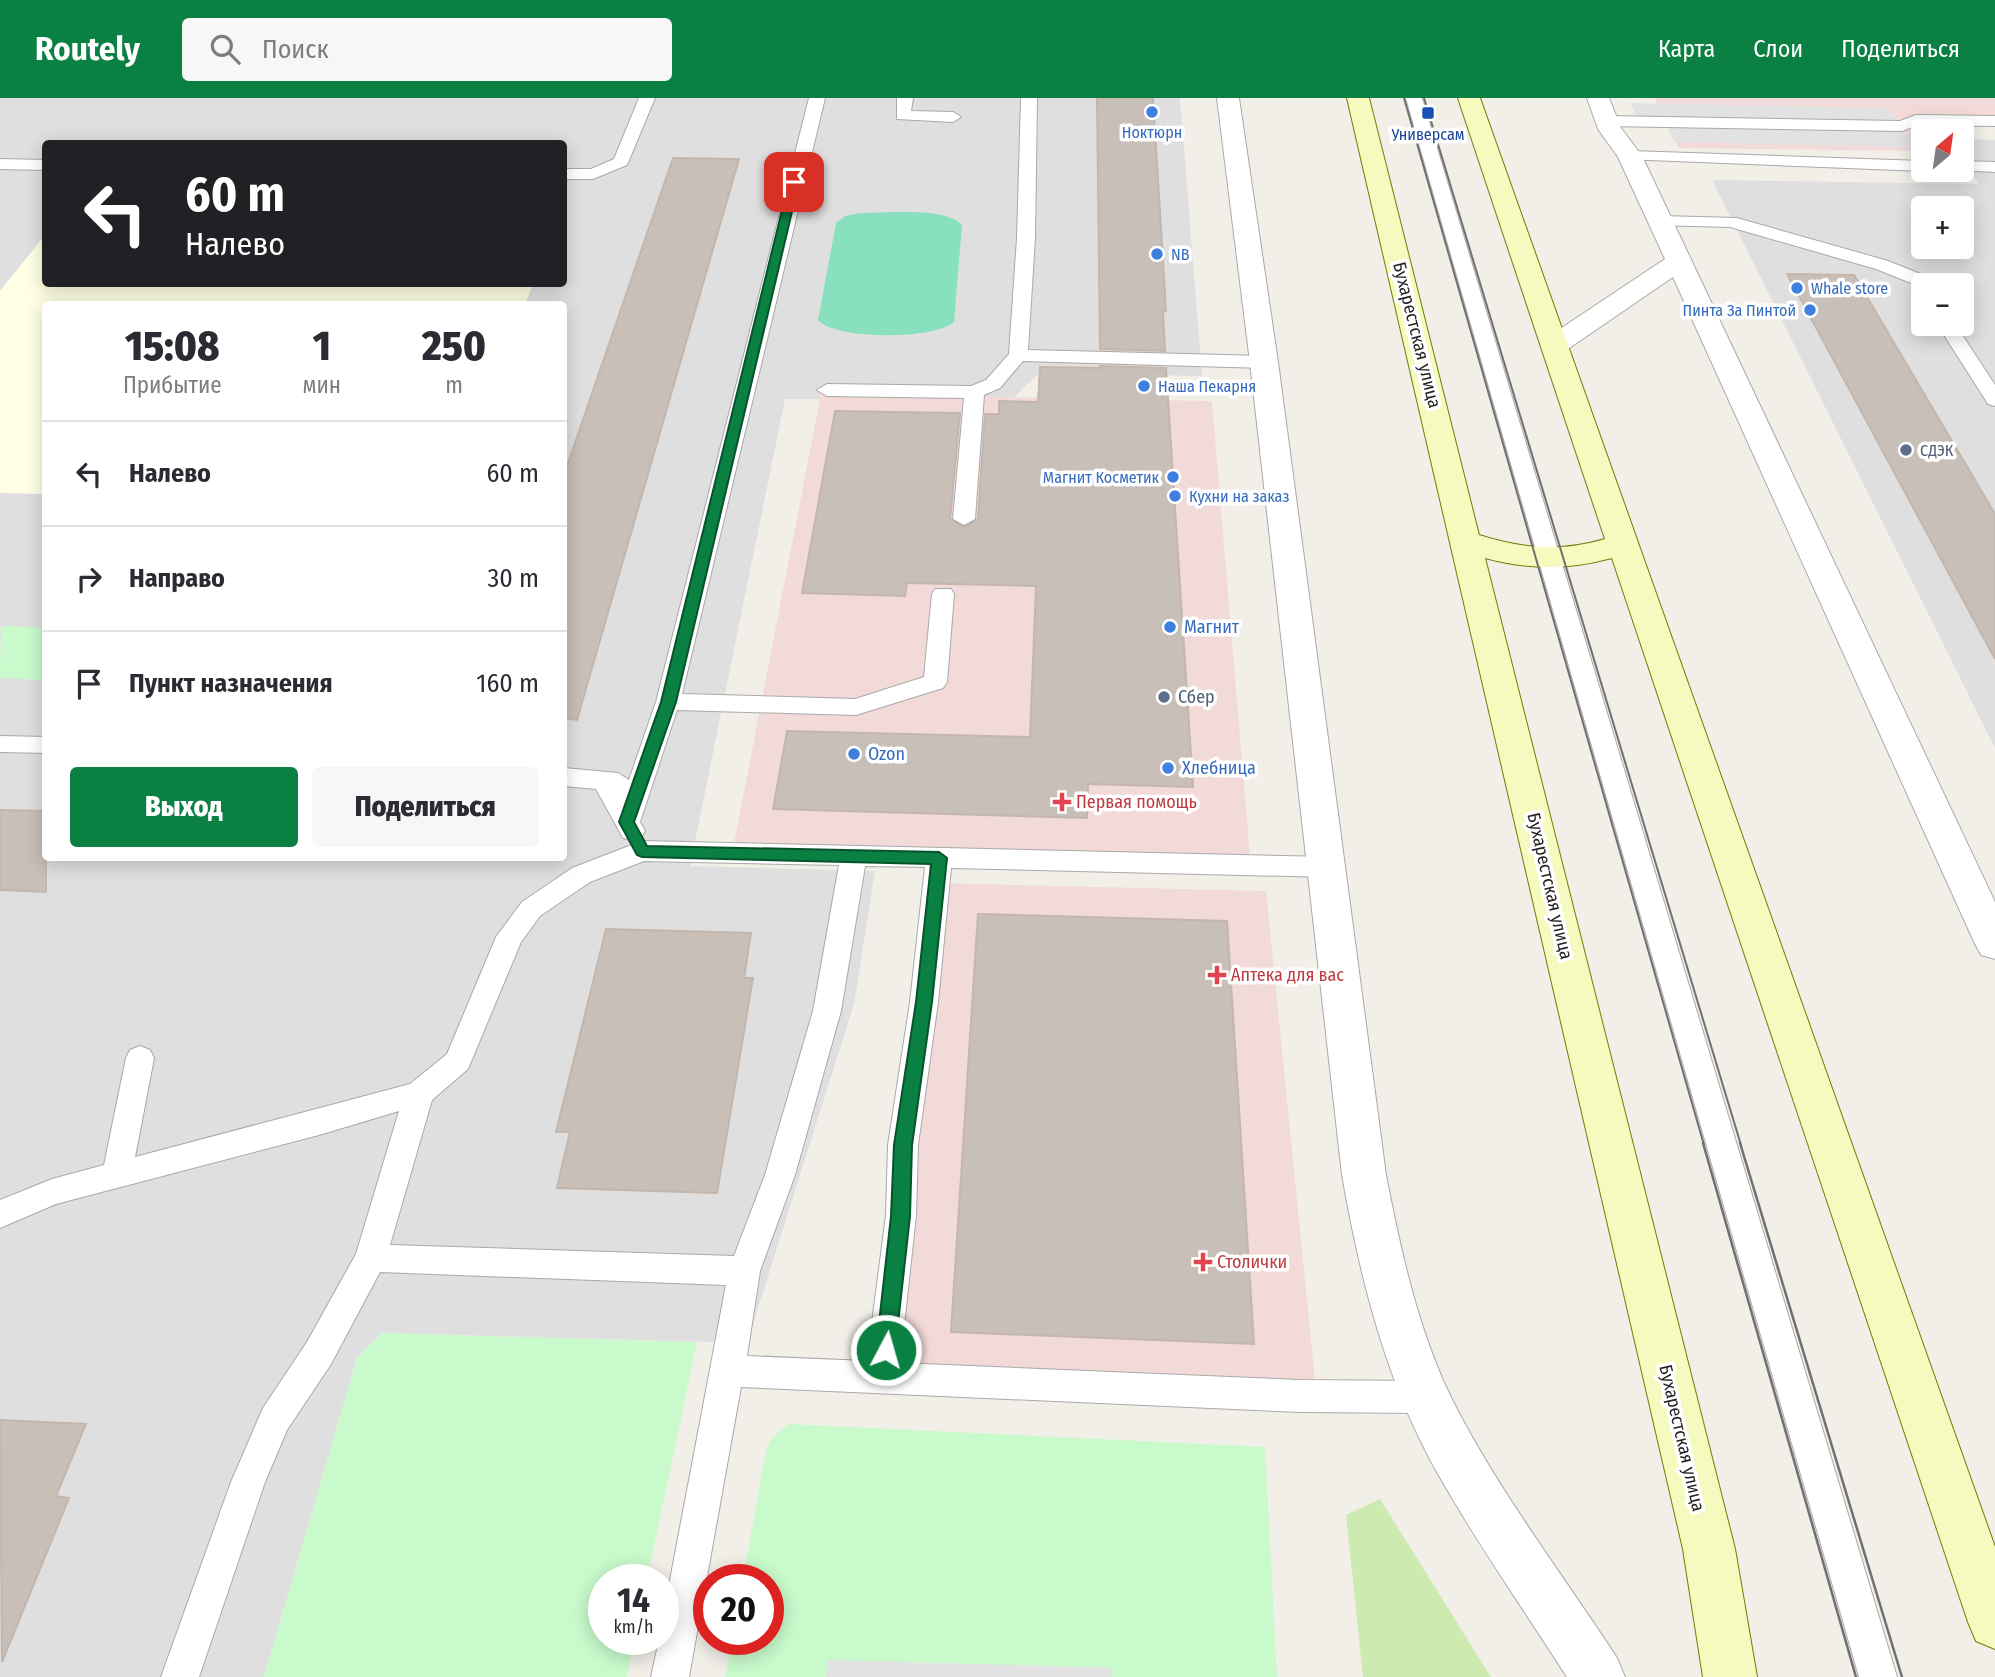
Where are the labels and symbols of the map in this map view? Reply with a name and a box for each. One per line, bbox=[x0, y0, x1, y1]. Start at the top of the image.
marker: Ноктюрн bbox=[1144, 104, 1160, 120]
marker: Универсам bbox=[1420, 105, 1436, 121]
north arrow bbox=[1911, 119, 1974, 182]
place label: Ноктюрн bbox=[1122, 123, 1182, 142]
place label: Универсам bbox=[1390, 125, 1465, 144]
pin bbox=[764, 152, 824, 212]
place label: NB bbox=[1171, 245, 1190, 264]
marker: NB bbox=[1149, 246, 1165, 262]
street label: Бухарестская улица bbox=[1388, 260, 1446, 411]
place label: Whale store bbox=[1811, 279, 1888, 298]
marker: Whale store bbox=[1789, 280, 1805, 296]
place label: Пинта За Пинтой bbox=[1683, 301, 1796, 320]
marker: Пинта За Пинтой bbox=[1802, 302, 1818, 318]
place label: Наша Пекарня bbox=[1158, 377, 1256, 396]
marker: Наша Пекарня bbox=[1136, 378, 1152, 394]
place label: СДЭК bbox=[1920, 441, 1954, 460]
marker: СДЭК bbox=[1898, 442, 1914, 458]
place label: Магнит Косметик bbox=[1043, 468, 1159, 487]
marker: Магнит Косметик bbox=[1165, 469, 1181, 485]
place label: Кухни на заказ bbox=[1189, 487, 1290, 506]
marker: Кухни на заказ bbox=[1167, 488, 1183, 504]
place label: Магнит bbox=[1184, 616, 1240, 638]
marker: Магнит bbox=[1162, 619, 1178, 635]
place label: Сбер bbox=[1178, 686, 1215, 708]
marker: Сбер bbox=[1156, 689, 1172, 705]
place label: Ozon bbox=[868, 743, 905, 765]
marker: Ozon bbox=[846, 746, 862, 762]
place label: Хлебница bbox=[1182, 757, 1256, 779]
marker: Хлебница bbox=[1160, 760, 1176, 776]
place label: Первая помощь bbox=[1076, 791, 1197, 813]
marker: Первая помощь bbox=[1054, 794, 1070, 810]
street label: Бухарестская улица bbox=[1522, 811, 1578, 962]
place label: Аптека для вас bbox=[1231, 964, 1344, 986]
marker: Аптека для вас bbox=[1209, 967, 1225, 983]
place label: Столички bbox=[1217, 1251, 1287, 1273]
marker: Столички bbox=[1195, 1254, 1211, 1270]
position arrow bbox=[849, 1313, 923, 1387]
street label: Бухарестская улица bbox=[1654, 1363, 1710, 1514]
speed limit sign: 20 bbox=[693, 1564, 784, 1655]

